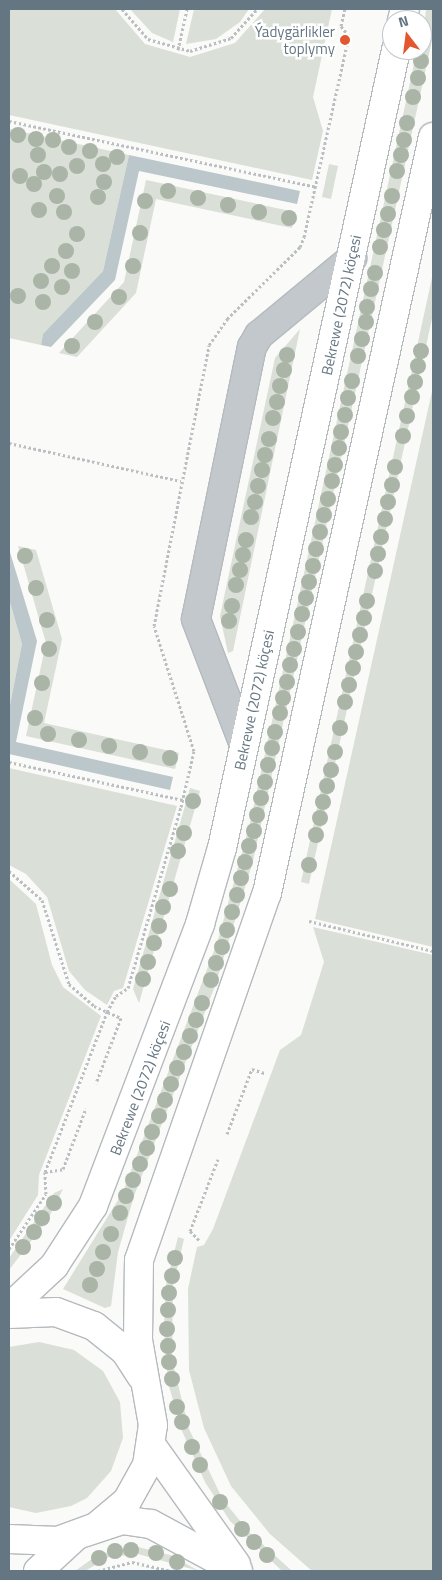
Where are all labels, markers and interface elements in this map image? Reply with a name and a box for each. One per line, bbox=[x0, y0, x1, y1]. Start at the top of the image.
north arrow bbox=[382, 10, 432, 60]
text: N bbox=[396, 10, 411, 32]
place label: Ýadygärlikler toplymy bbox=[255, 22, 335, 57]
marker: Ýadygärlikler toplymy bbox=[339, 34, 351, 46]
street label: Bekrewe (2072) köçesi bbox=[317, 233, 365, 377]
street label: Bekrewe (2072) köçesi bbox=[230, 628, 278, 772]
street label: Bekrewe (2072) köçesi bbox=[106, 1018, 174, 1158]

